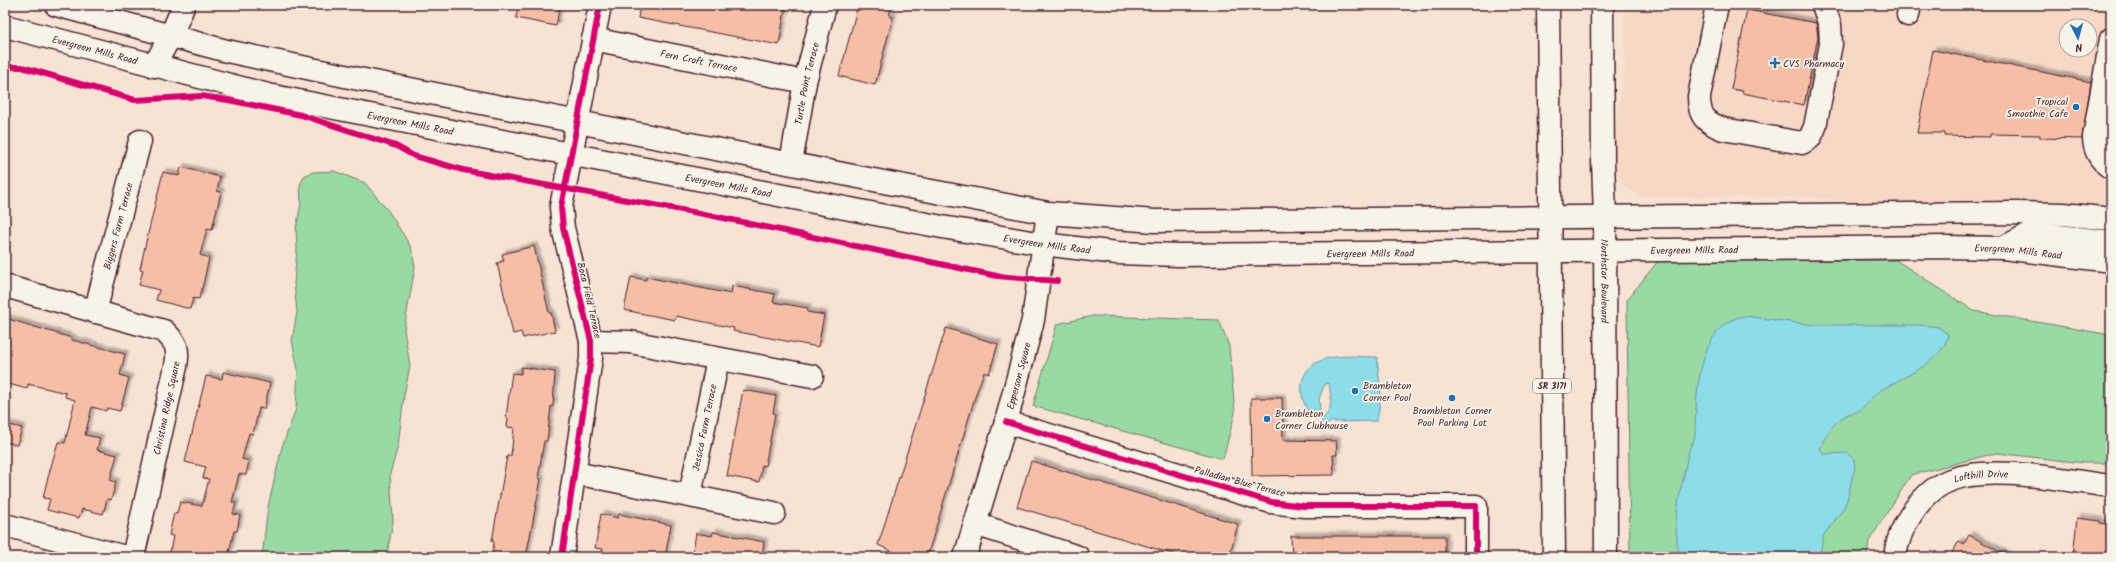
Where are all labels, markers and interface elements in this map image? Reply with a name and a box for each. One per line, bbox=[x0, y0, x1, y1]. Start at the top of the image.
north arrow bbox=[2058, 18, 2098, 58]
street label: Evergreen Mills Road bbox=[50, 32, 140, 70]
text: N bbox=[2074, 38, 2083, 56]
street label: Turtle Point Terrace bbox=[791, 40, 824, 126]
street label: Fern Croft Terrace bbox=[659, 46, 739, 77]
place label: CVS Pharmacy bbox=[1783, 56, 1845, 72]
marker: CVS Pharmacy bbox=[1770, 58, 1780, 68]
place label: Tropical Smoothie Cafe bbox=[2007, 94, 2069, 122]
marker: Tropical Smoothie Cafe bbox=[2071, 102, 2081, 112]
street label: Evergreen Mills Road bbox=[366, 108, 456, 140]
street label: Evergreen Mills Road bbox=[684, 170, 774, 203]
street label: Biggers Farm Terrace bbox=[99, 180, 138, 272]
street label: Evergreen Mills Road bbox=[1002, 230, 1092, 259]
street label: Northstar Boulevard bbox=[1596, 239, 1612, 324]
street label: Evergreen Mills Road bbox=[1974, 241, 2064, 264]
street label: Evergreen Mills Road bbox=[1650, 242, 1739, 259]
street label: Evergreen Mills Road bbox=[1326, 246, 1415, 262]
street label: Boca Field Terrace bbox=[572, 261, 606, 340]
street label: Epperson Square bbox=[1003, 340, 1036, 411]
street label: Christina Ridge Square bbox=[149, 359, 185, 457]
place label: Brambleton Corner Pool bbox=[1363, 378, 1411, 406]
road number: SR 3171 bbox=[1533, 379, 1571, 393]
street label: Jessica Farm Terrace bbox=[688, 382, 722, 473]
marker: Brambleton Corner Pool bbox=[1350, 386, 1360, 396]
marker: Brambleton Corner Pool Parking Lot bbox=[1447, 393, 1457, 403]
place label: Brambleton Corner Pool Parking Lot bbox=[1412, 403, 1492, 431]
place label: Brambleton Corner Clubhouse bbox=[1275, 406, 1348, 434]
marker: Brambleton Corner Clubhouse bbox=[1262, 414, 1272, 424]
street label: Palladian Blue Terrace bbox=[1193, 462, 1287, 502]
street label: Lofthill Drive bbox=[1952, 466, 2009, 488]

